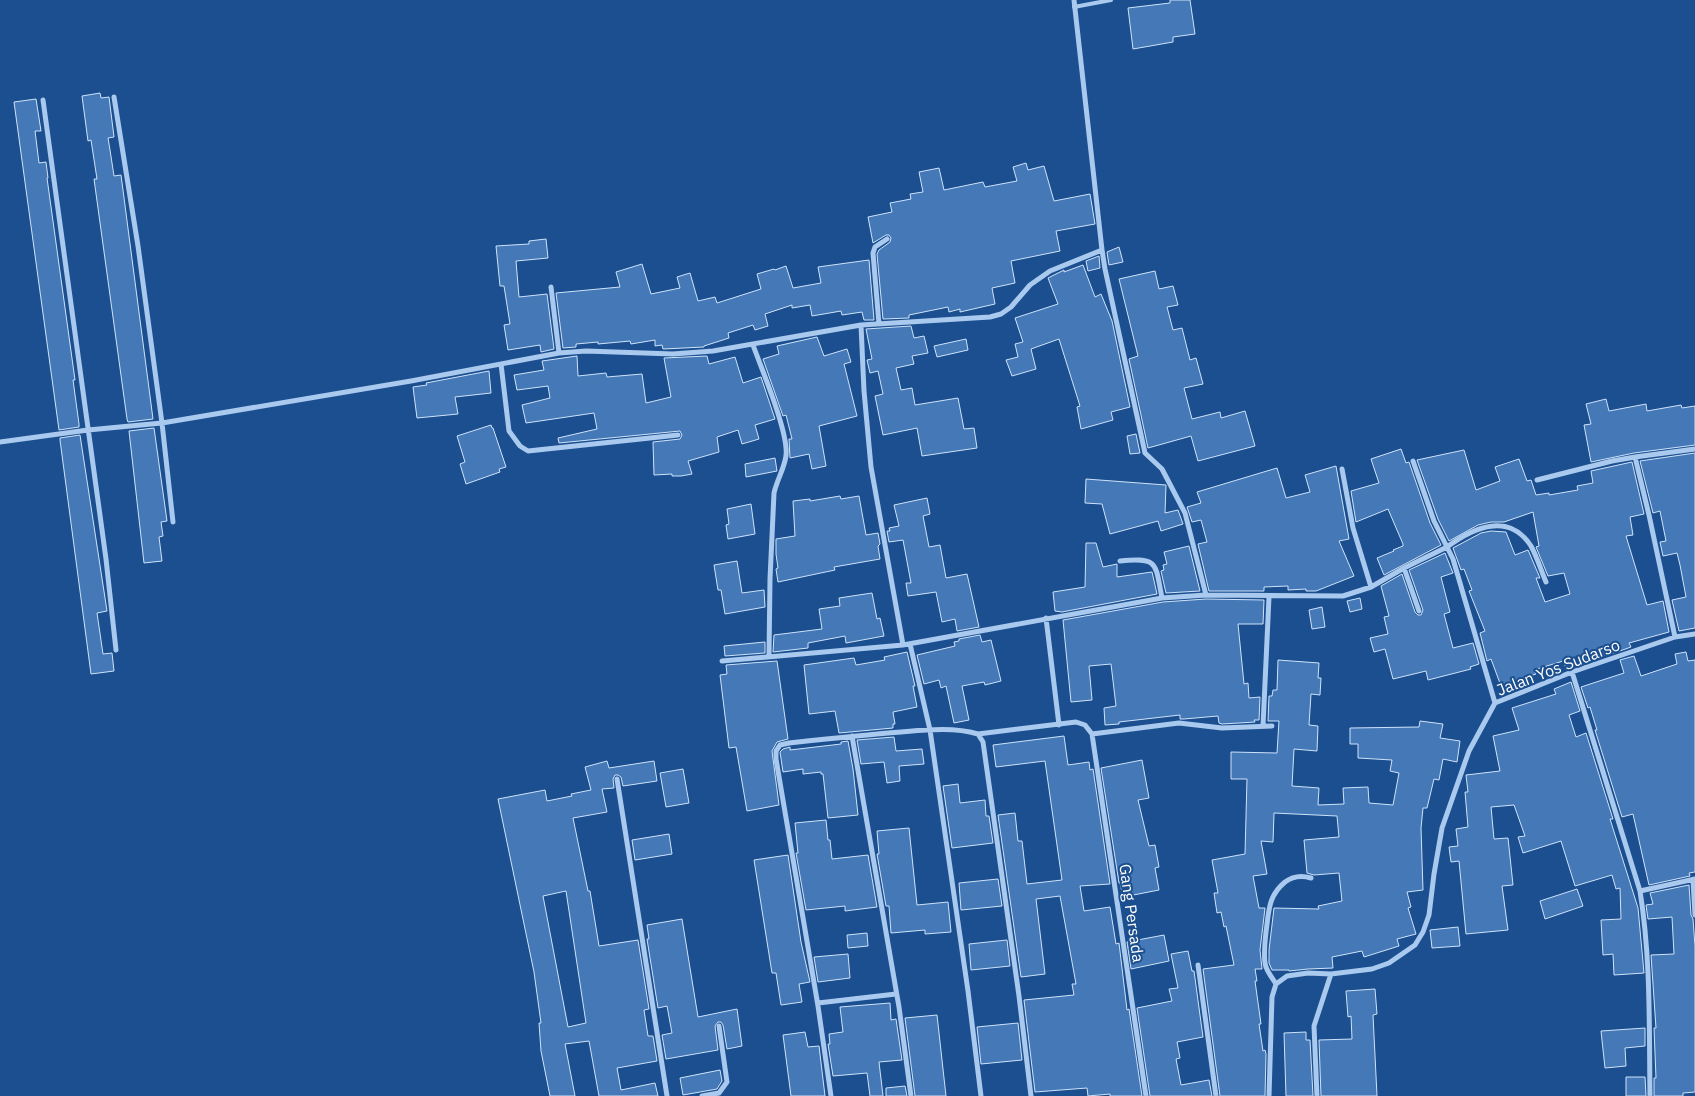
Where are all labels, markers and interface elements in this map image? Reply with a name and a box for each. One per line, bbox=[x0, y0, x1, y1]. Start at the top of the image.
street label: Jalan Yos Sudarso bbox=[1493, 634, 1623, 700]
street label: Gang Persada bbox=[1115, 863, 1149, 964]

